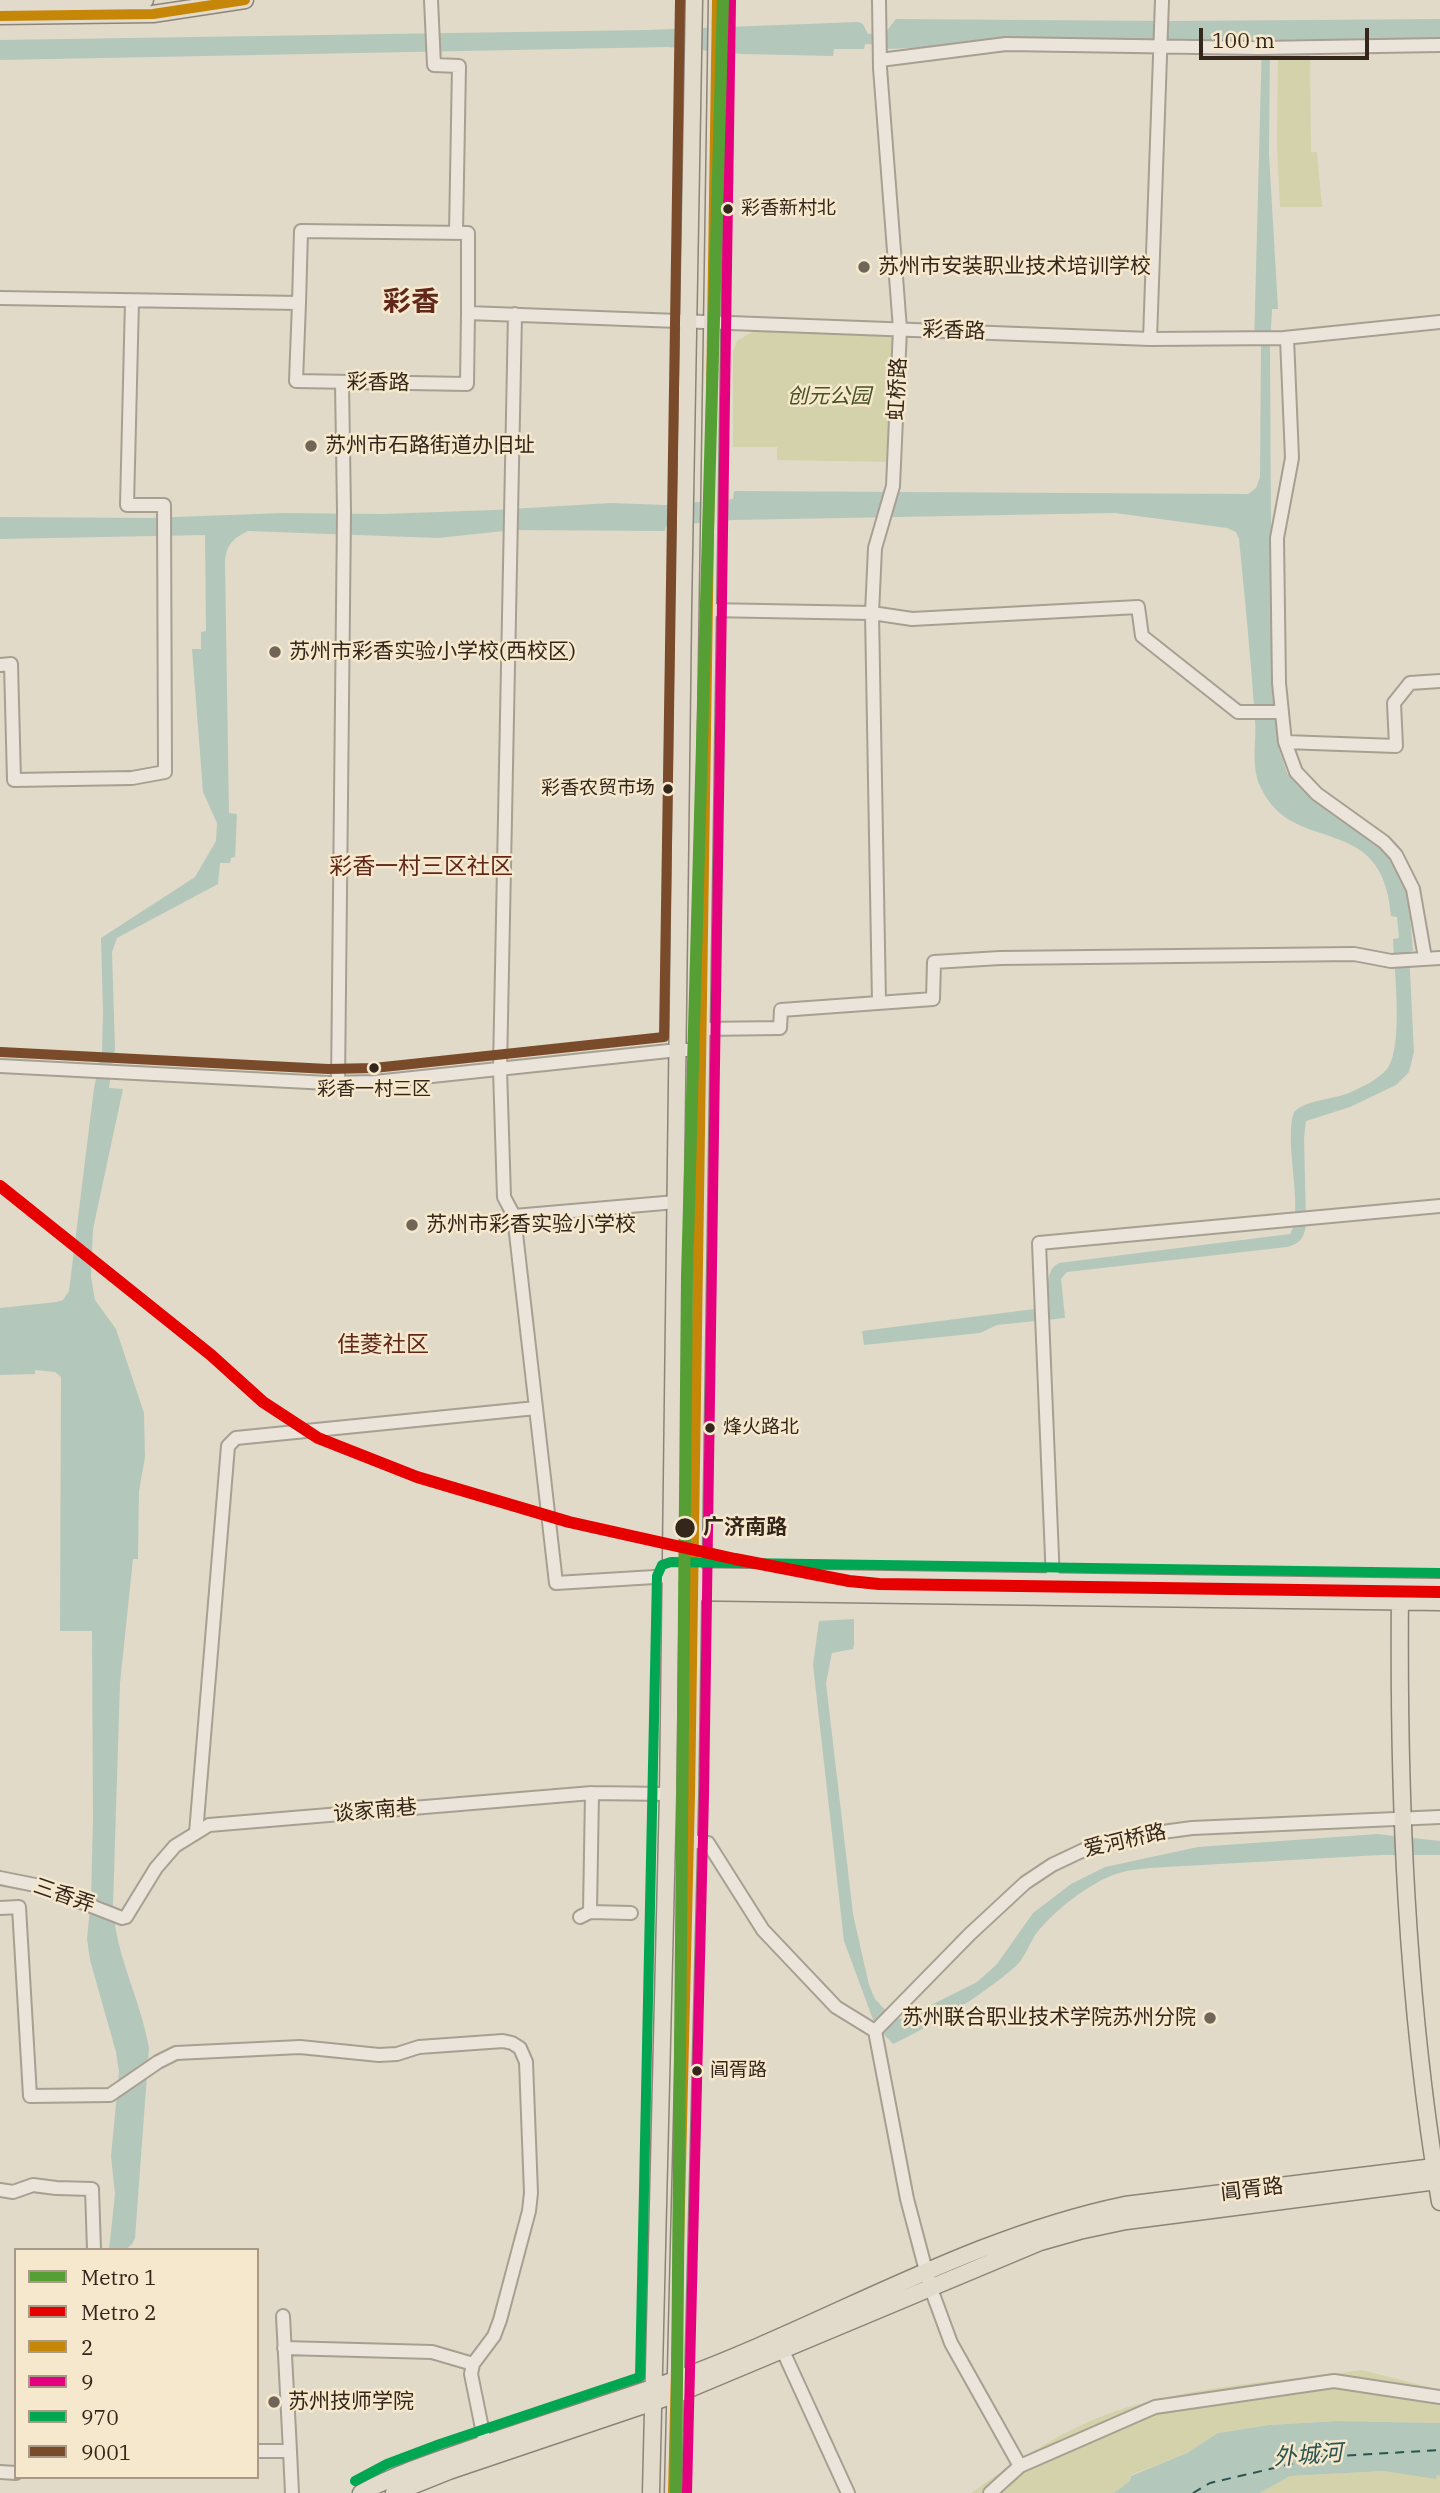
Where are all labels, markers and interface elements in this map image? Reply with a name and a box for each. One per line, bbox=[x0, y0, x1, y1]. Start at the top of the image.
scale bar bbox=[1202, 14, 1372, 58]
text: 100 m bbox=[1212, 26, 1275, 54]
place label: 彩香新村北 bbox=[741, 198, 836, 220]
marker: 彩香新村北 bbox=[721, 202, 735, 216]
place label: 苏州市安装职业技术培训学校 bbox=[878, 254, 1151, 280]
marker: 苏州市安装职业技术培训学校 bbox=[856, 259, 872, 275]
district label: 彩香 bbox=[383, 286, 439, 320]
street label: 彩香路 bbox=[922, 317, 986, 345]
street label: 虹桥路 bbox=[884, 357, 912, 421]
street label: 彩香路 bbox=[346, 370, 410, 396]
park label: 创元公园 bbox=[787, 384, 871, 410]
place label: 苏州市石路街道办旧址 bbox=[325, 433, 535, 459]
marker: 苏州市石路街道办旧址 bbox=[303, 438, 319, 454]
place label: 苏州市彩香实验小学校(西校区) bbox=[289, 639, 576, 665]
marker: 苏州市彩香实验小学校(西校区) bbox=[267, 644, 283, 660]
place label: 彩香农贸市场 bbox=[541, 778, 655, 800]
marker: 彩香农贸市场 bbox=[661, 782, 675, 796]
district label: 彩香一村三区社区 bbox=[329, 853, 513, 881]
marker: 彩香一村三区 bbox=[367, 1061, 381, 1075]
place label: 彩香一村三区 bbox=[317, 1079, 431, 1101]
place label: 苏州市彩香实验小学校 bbox=[426, 1212, 636, 1238]
marker: 苏州市彩香实验小学校 bbox=[404, 1217, 420, 1233]
district label: 佳菱社区 bbox=[337, 1331, 429, 1359]
place label: 烽火路北 bbox=[723, 1417, 799, 1439]
marker: 烽火路北 bbox=[703, 1421, 717, 1435]
place label: 广济南路 bbox=[703, 1515, 787, 1541]
marker: 广济南路 bbox=[673, 1516, 697, 1540]
street label: 谈家南巷 bbox=[332, 1795, 418, 1827]
street label: 爱河桥路 bbox=[1081, 1819, 1169, 1863]
street label: 三香弄 bbox=[30, 1874, 98, 1918]
place label: 苏州联合职业技术学院苏州分院 bbox=[902, 2005, 1196, 2031]
marker: 苏州联合职业技术学院苏州分院 bbox=[1202, 2010, 1218, 2026]
place label: 阊胥路 bbox=[710, 2060, 767, 2082]
marker: 阊胥路 bbox=[690, 2064, 704, 2078]
street label: 阊胥路 bbox=[1219, 2174, 1285, 2206]
legend bbox=[14, 2248, 259, 2479]
text: Metro 1 bbox=[81, 2263, 157, 2291]
text: Metro 2 bbox=[81, 2298, 157, 2326]
text: 2 bbox=[81, 2333, 94, 2361]
text: 9 bbox=[81, 2368, 94, 2396]
place label: 苏州技师学院 bbox=[288, 2389, 414, 2415]
marker: 苏州技师学院 bbox=[266, 2394, 282, 2410]
text: 970 bbox=[81, 2403, 119, 2431]
text: 9001 bbox=[81, 2438, 131, 2466]
water label: 外城河 bbox=[1273, 2440, 1343, 2472]

